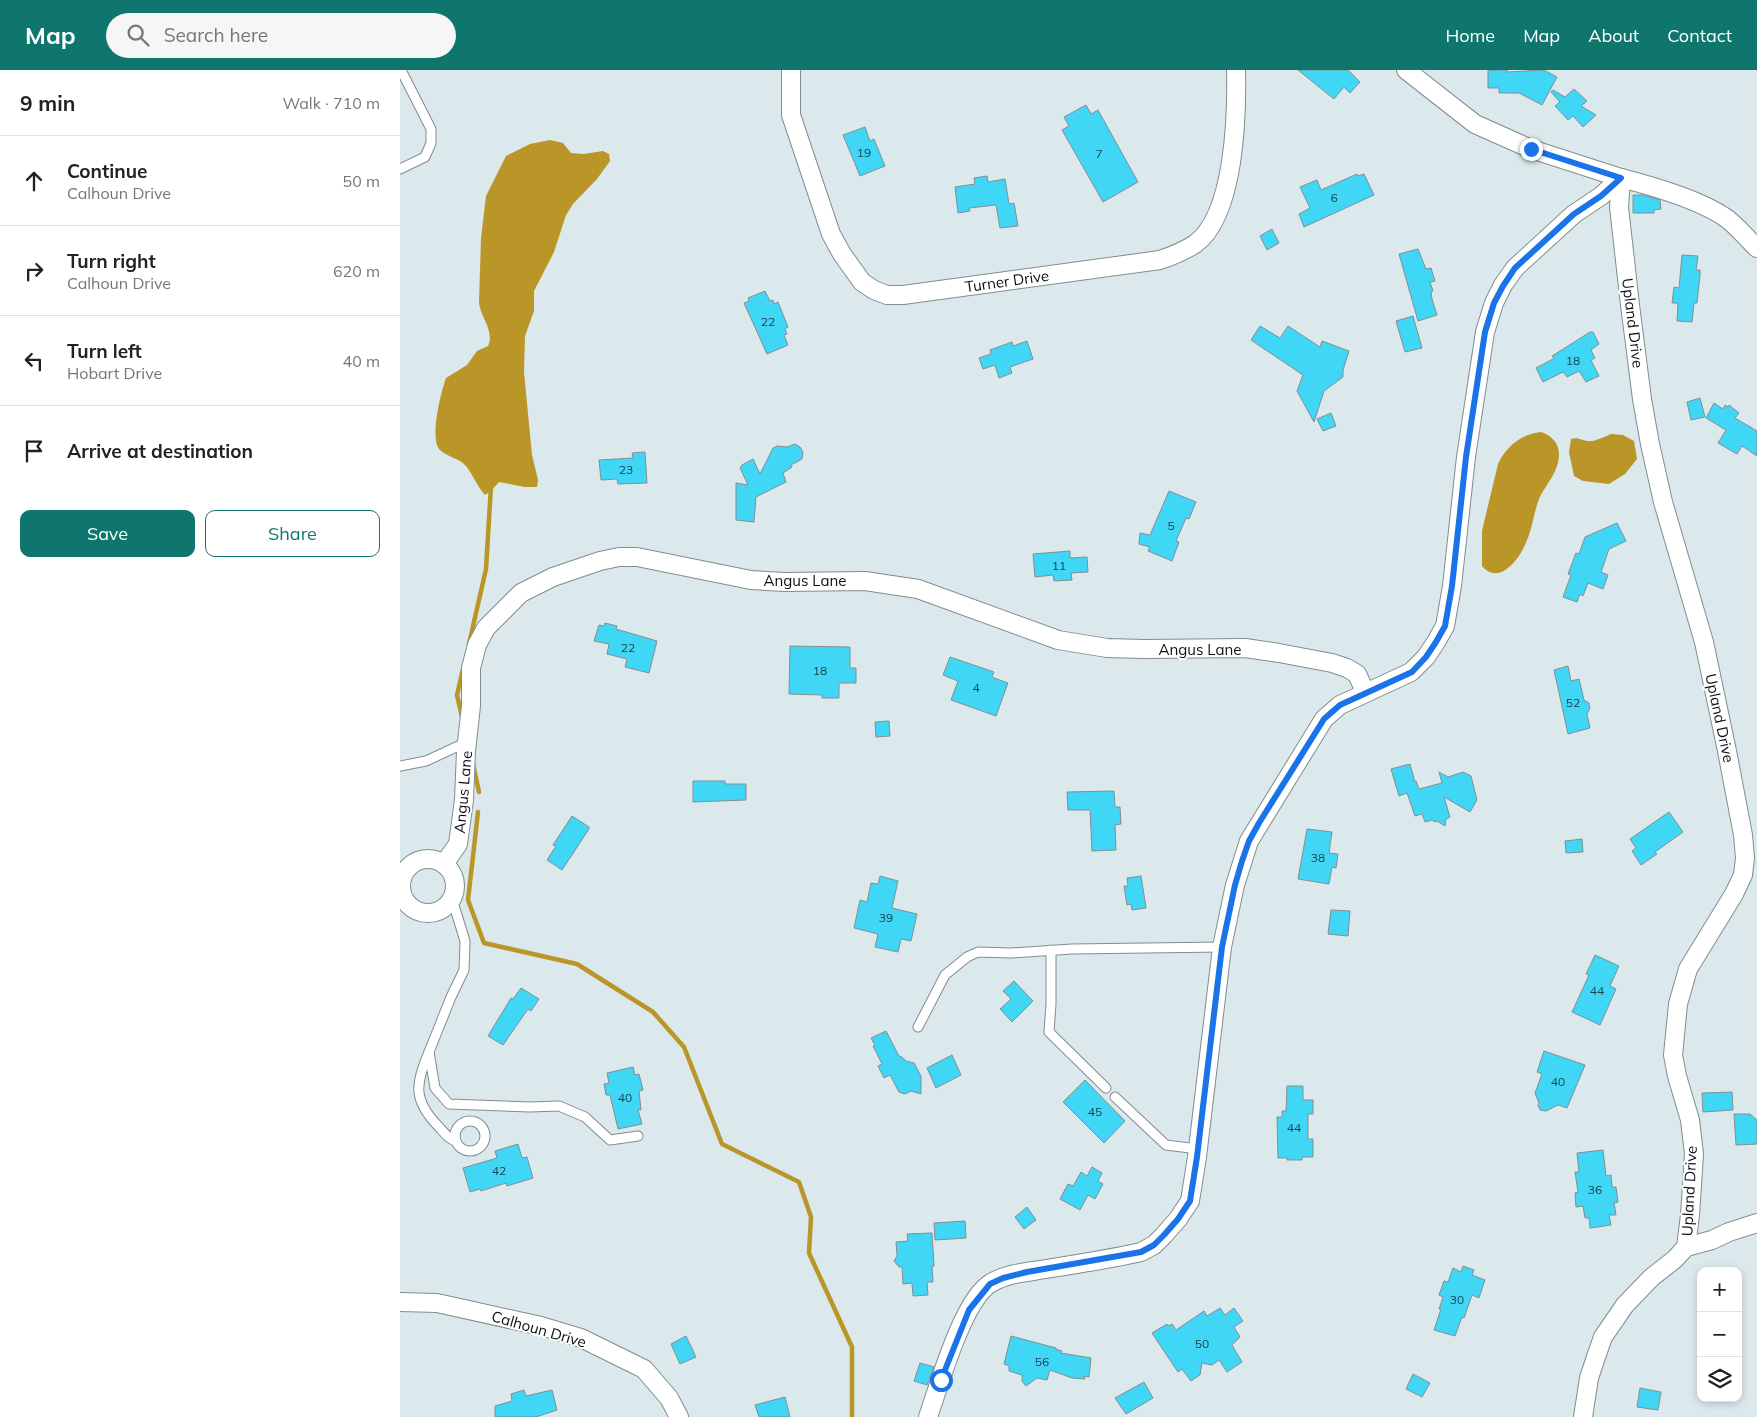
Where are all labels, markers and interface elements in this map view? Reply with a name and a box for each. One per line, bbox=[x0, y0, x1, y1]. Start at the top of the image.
search box bbox=[106, 13, 456, 58]
text: Map bbox=[25, 20, 76, 50]
icon: search bbox=[124, 21, 152, 49]
text: Search here bbox=[164, 23, 268, 47]
text: Home bbox=[1445, 24, 1495, 47]
text: Map bbox=[1523, 24, 1560, 47]
text: About bbox=[1588, 24, 1639, 47]
text: Contact bbox=[1667, 24, 1732, 47]
text: 9 min bbox=[20, 90, 75, 116]
text: Walk · 710 m bbox=[282, 93, 380, 113]
route end bbox=[1520, 138, 1543, 161]
house number: 19 bbox=[857, 145, 871, 160]
house number: 7 bbox=[1095, 146, 1103, 161]
text: Continue bbox=[67, 159, 147, 183]
icon: ahead bbox=[20, 167, 48, 195]
text: 50 m bbox=[343, 171, 380, 191]
text: Calhoun Drive bbox=[67, 183, 171, 203]
house number: 6 bbox=[1330, 190, 1338, 205]
text: Turn right bbox=[67, 249, 156, 273]
icon: right bbox=[20, 257, 48, 285]
text: 620 m bbox=[333, 261, 380, 281]
street label: Turner Drive bbox=[964, 266, 1050, 296]
text: Calhoun Drive bbox=[67, 273, 171, 293]
street label: Upland Drive bbox=[1618, 277, 1648, 369]
house number: 22 bbox=[761, 314, 775, 329]
text: Turn left bbox=[67, 339, 142, 363]
icon: left bbox=[20, 347, 48, 375]
text: 40 m bbox=[343, 351, 380, 371]
house number: 18 bbox=[1566, 353, 1580, 368]
text: Hobart Drive bbox=[67, 363, 162, 383]
icon: arrive bbox=[20, 437, 48, 465]
text: Arrive at destination bbox=[67, 439, 253, 463]
house number: 23 bbox=[619, 462, 633, 477]
button: Save bbox=[20, 510, 195, 557]
button: Share bbox=[205, 510, 380, 557]
house number: 5 bbox=[1167, 518, 1175, 533]
house number: 11 bbox=[1052, 558, 1066, 573]
street label: Angus Lane bbox=[764, 571, 847, 590]
house number: 22 bbox=[621, 640, 635, 655]
street label: Angus Lane bbox=[1159, 640, 1242, 659]
house number: 18 bbox=[813, 663, 827, 678]
street label: Upland Drive bbox=[1701, 672, 1739, 764]
house number: 4 bbox=[972, 680, 980, 695]
house number: 52 bbox=[1566, 695, 1580, 710]
street label: Angus Lane bbox=[450, 750, 476, 834]
house number: 38 bbox=[1311, 850, 1325, 865]
house number: 39 bbox=[879, 910, 893, 925]
house number: 44 bbox=[1590, 983, 1604, 998]
house number: 40 bbox=[1551, 1074, 1565, 1089]
house number: 40 bbox=[618, 1090, 632, 1105]
house number: 45 bbox=[1088, 1104, 1102, 1119]
house number: 44 bbox=[1287, 1120, 1301, 1135]
street label: Upland Drive bbox=[1677, 1145, 1701, 1237]
house number: 42 bbox=[492, 1163, 506, 1178]
house number: 36 bbox=[1588, 1182, 1602, 1197]
map controls bbox=[1697, 1267, 1742, 1402]
button: + bbox=[1697, 1267, 1742, 1312]
house number: 30 bbox=[1450, 1292, 1464, 1307]
street label: Calhoun Drive bbox=[489, 1306, 589, 1352]
button: − bbox=[1697, 1312, 1742, 1357]
house number: 50 bbox=[1195, 1336, 1209, 1351]
house number: 56 bbox=[1035, 1354, 1049, 1369]
button: layers bbox=[1697, 1357, 1742, 1402]
route start bbox=[930, 1369, 953, 1392]

